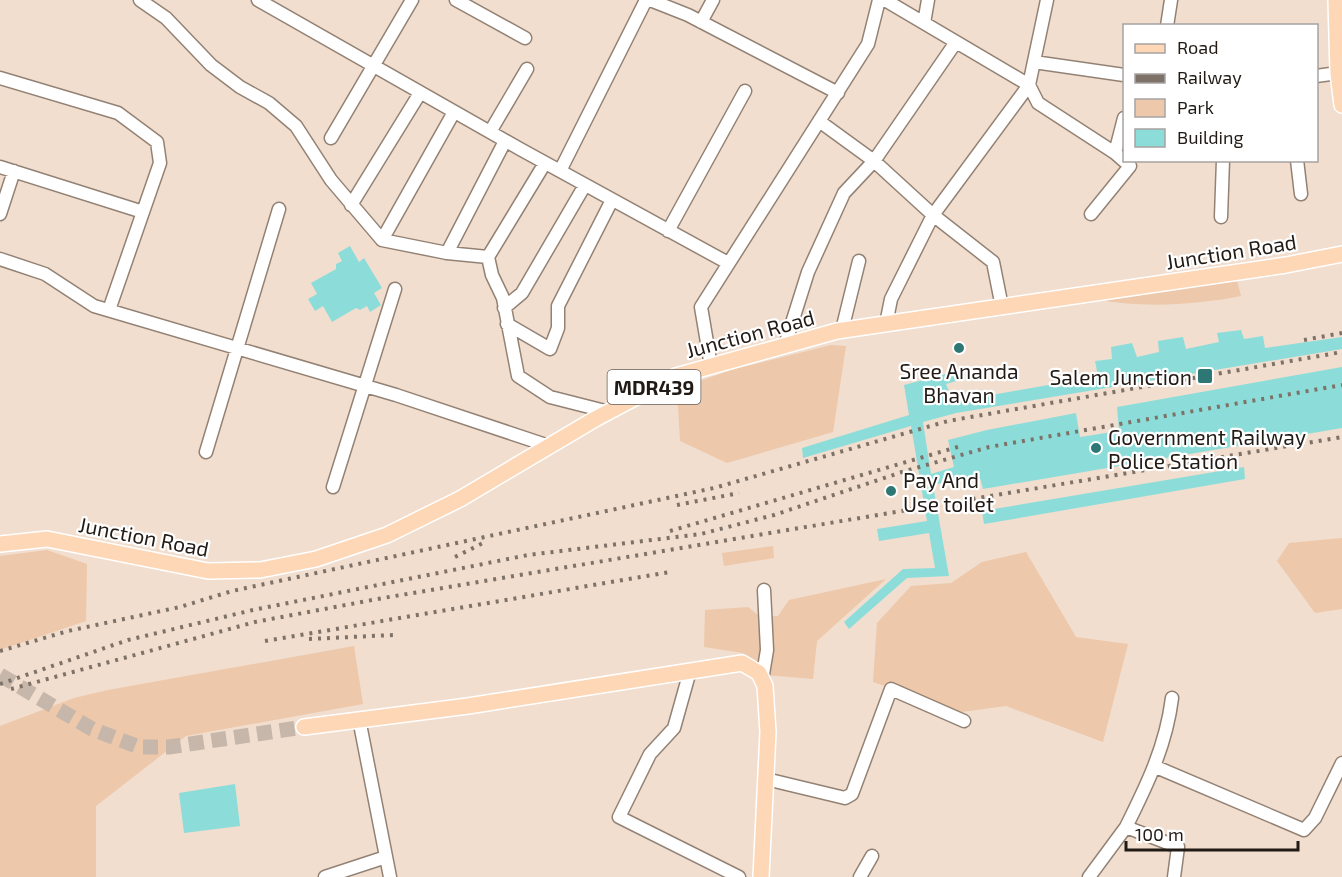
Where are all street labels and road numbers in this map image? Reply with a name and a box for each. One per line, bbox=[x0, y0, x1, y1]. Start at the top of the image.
street label: Junction Road bbox=[1164, 228, 1298, 274]
street label: Junction Road bbox=[683, 304, 817, 362]
road number: MDR439 bbox=[608, 370, 700, 404]
street label: Junction Road bbox=[77, 511, 211, 561]

